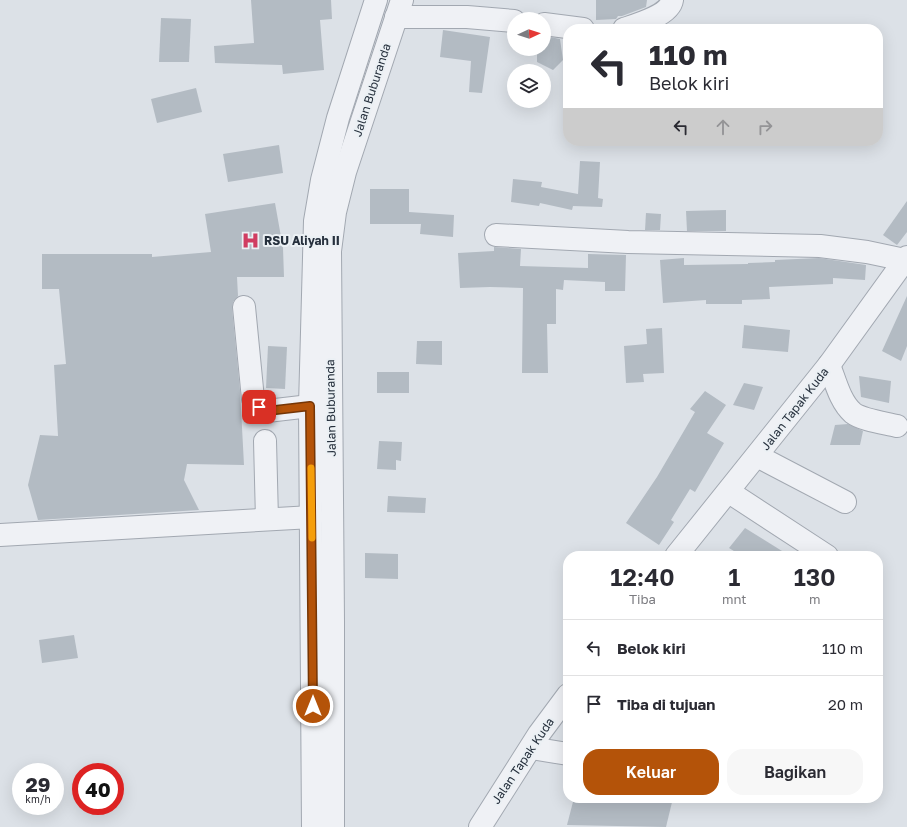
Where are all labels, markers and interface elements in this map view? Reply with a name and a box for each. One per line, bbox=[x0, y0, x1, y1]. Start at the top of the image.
north arrow bbox=[507, 12, 551, 56]
map controls bbox=[507, 12, 551, 108]
text: 110 m bbox=[649, 38, 728, 71]
icon: left bbox=[583, 40, 635, 92]
street label: Jalan Buburanda bbox=[349, 41, 394, 138]
button: layers bbox=[507, 64, 551, 108]
text: Belok kiri bbox=[649, 72, 729, 94]
icon: left bbox=[670, 116, 692, 138]
icon: ahead bbox=[712, 116, 734, 138]
icon: right bbox=[754, 116, 776, 138]
hospital icon: RSU Aliyah II bbox=[241, 231, 261, 251]
place label: RSU Aliyah II bbox=[264, 233, 340, 248]
street label: Jalan Buburanda bbox=[322, 359, 339, 457]
street label: Jalan Tapak Kuda bbox=[758, 364, 832, 453]
pin bbox=[242, 390, 276, 424]
icon: arrive bbox=[248, 396, 270, 418]
text: 12:40 bbox=[610, 562, 675, 591]
text: 1 bbox=[728, 562, 740, 591]
text: 130 bbox=[794, 562, 836, 591]
text: Tiba bbox=[629, 591, 656, 607]
text: mnt bbox=[722, 591, 746, 607]
text: m bbox=[809, 591, 820, 607]
icon: left bbox=[583, 637, 605, 659]
text: Belok kiri bbox=[617, 639, 686, 657]
text: 110 m bbox=[822, 639, 863, 657]
position arrow bbox=[292, 685, 334, 727]
icon: arrive bbox=[583, 693, 605, 715]
text: Tiba di tujuan bbox=[617, 695, 715, 713]
text: 20 m bbox=[828, 695, 863, 713]
street label: Jalan Tapak Kuda bbox=[488, 715, 557, 807]
button: Keluar bbox=[583, 749, 719, 795]
button: Bagikan bbox=[727, 749, 863, 795]
speed limit sign: 40 bbox=[72, 763, 124, 815]
text: 29 bbox=[26, 772, 50, 796]
text: km/h bbox=[25, 793, 51, 805]

